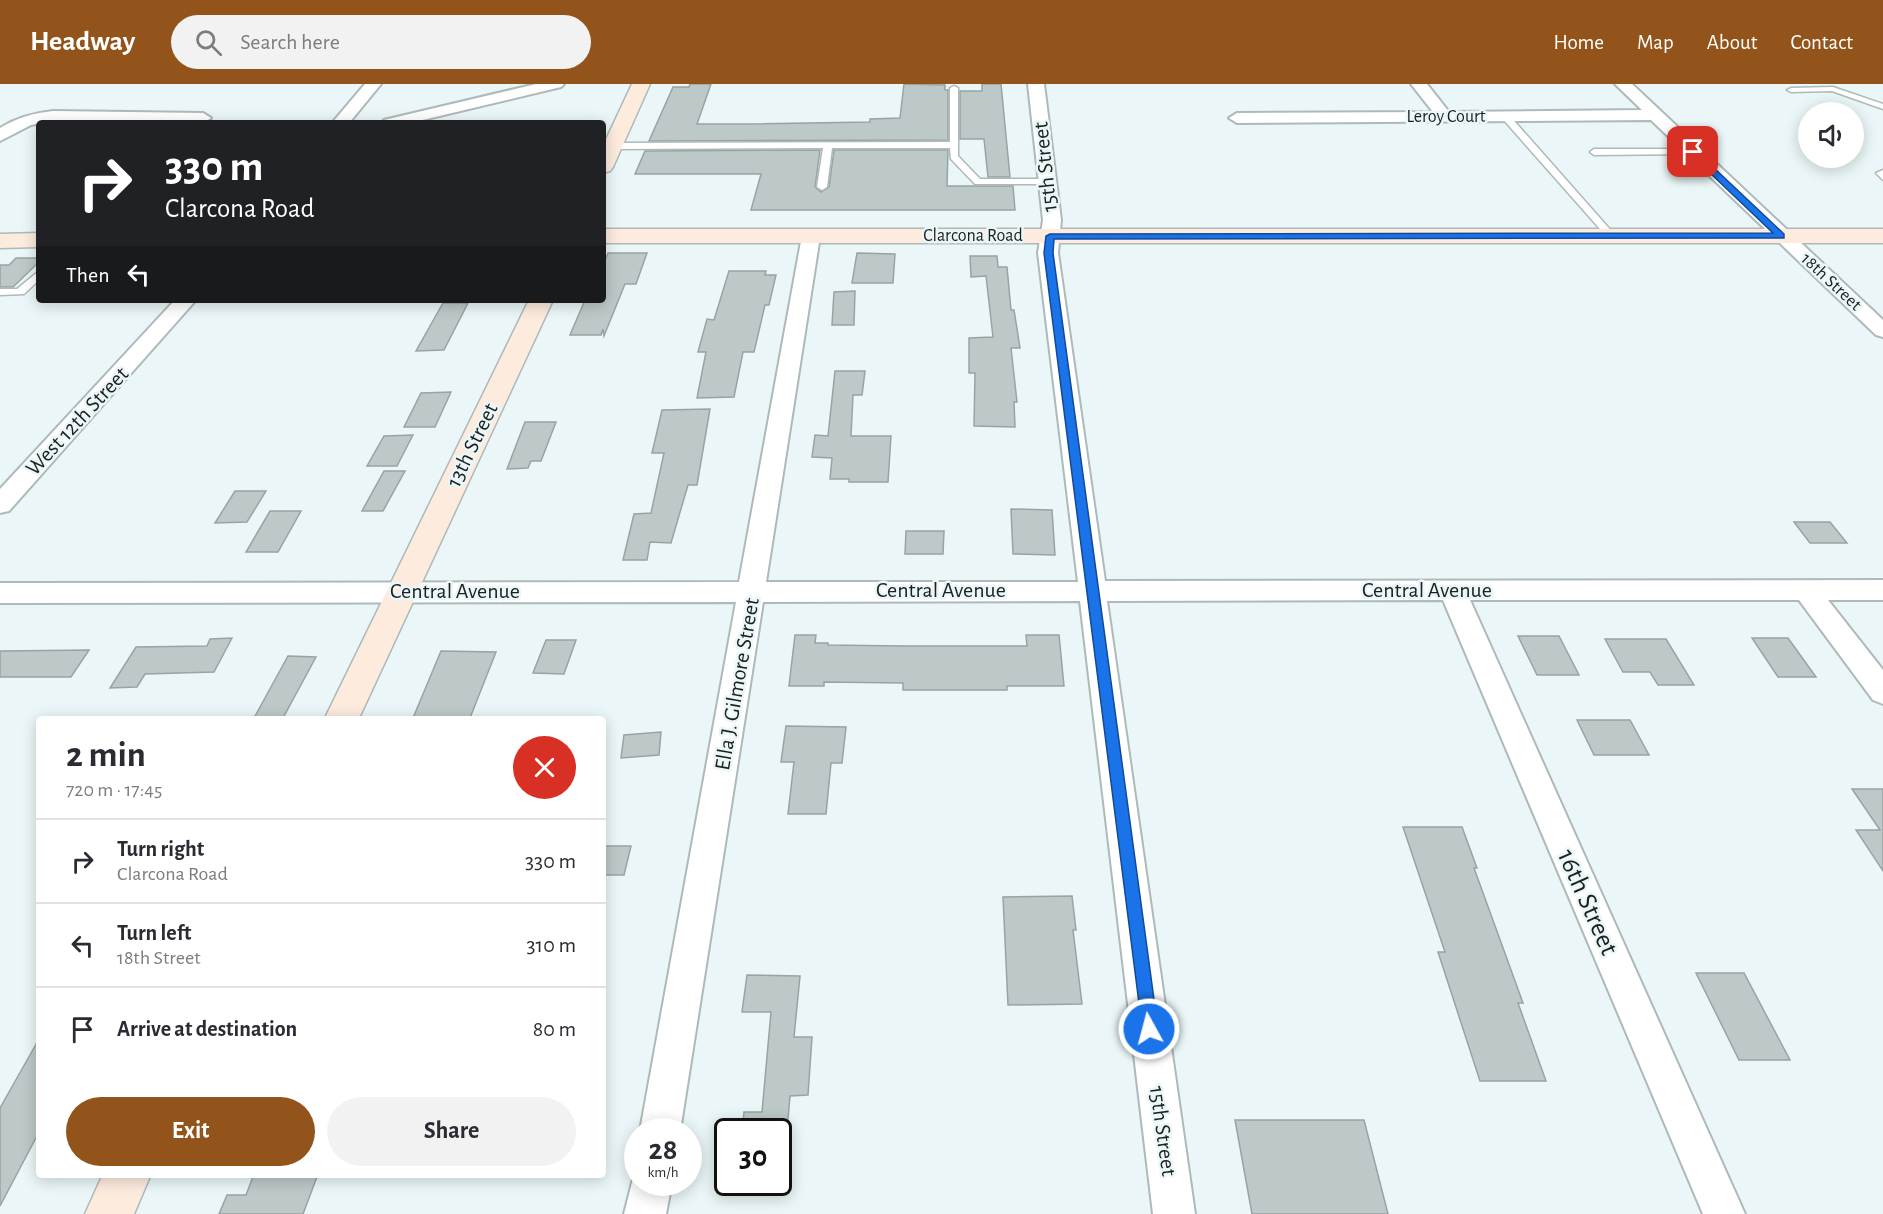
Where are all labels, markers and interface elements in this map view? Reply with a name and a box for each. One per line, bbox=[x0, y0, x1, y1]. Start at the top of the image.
search box bbox=[171, 15, 591, 69]
icon: search bbox=[192, 26, 225, 59]
text: Headway bbox=[30, 28, 135, 56]
text: Search here bbox=[240, 31, 340, 53]
text: Home bbox=[1553, 32, 1604, 53]
text: Map bbox=[1637, 32, 1674, 53]
text: About bbox=[1707, 32, 1757, 53]
text: Contact bbox=[1790, 32, 1853, 53]
map controls bbox=[1798, 102, 1864, 168]
button: sound bbox=[1798, 102, 1864, 168]
street label: Leroy Court bbox=[1407, 108, 1486, 126]
street label: 15th Street bbox=[1029, 121, 1061, 213]
pin bbox=[1667, 126, 1718, 177]
icon: arrive bbox=[1676, 135, 1709, 168]
icon: right bbox=[66, 144, 144, 222]
text: 330 m bbox=[165, 146, 263, 188]
text: Clarcona Road bbox=[165, 195, 315, 222]
street label: Clarcona Road bbox=[923, 227, 1023, 245]
street label: 18th Street bbox=[1797, 250, 1865, 314]
icon: left bbox=[122, 258, 155, 291]
text: Then bbox=[66, 264, 110, 286]
street label: West 12th Street bbox=[22, 363, 132, 479]
street label: 13th Street bbox=[442, 400, 502, 490]
street label: Central Avenue bbox=[876, 579, 1006, 601]
street label: Central Avenue bbox=[1362, 579, 1492, 601]
street label: Central Avenue bbox=[390, 580, 520, 602]
street label: Ella J. Gilmore Street bbox=[711, 596, 763, 772]
button: close bbox=[513, 736, 576, 799]
text: 2 min bbox=[66, 737, 146, 773]
text: 720 m · 17:45 bbox=[66, 780, 162, 800]
text: Turn right bbox=[117, 838, 204, 860]
icon: right bbox=[66, 845, 99, 878]
street label: 16th Street bbox=[1553, 845, 1623, 959]
text: 330 m bbox=[525, 850, 576, 872]
text: Clarcona Road bbox=[117, 864, 228, 884]
text: Turn left bbox=[117, 922, 191, 944]
icon: left bbox=[66, 929, 99, 962]
text: 310 m bbox=[527, 934, 576, 956]
text: 18th Street bbox=[117, 948, 201, 968]
position arrow bbox=[1117, 997, 1181, 1061]
icon: arrive bbox=[66, 1013, 99, 1046]
text: Arrive at destination bbox=[117, 1018, 297, 1040]
text: 80 m bbox=[533, 1018, 576, 1040]
street label: 15th Street bbox=[1146, 1085, 1180, 1177]
button: Exit bbox=[66, 1097, 315, 1166]
button: Share bbox=[327, 1097, 576, 1166]
speed limit sign: 30 bbox=[714, 1118, 792, 1196]
text: 28 bbox=[649, 1135, 677, 1165]
text: km/h bbox=[648, 1165, 678, 1180]

